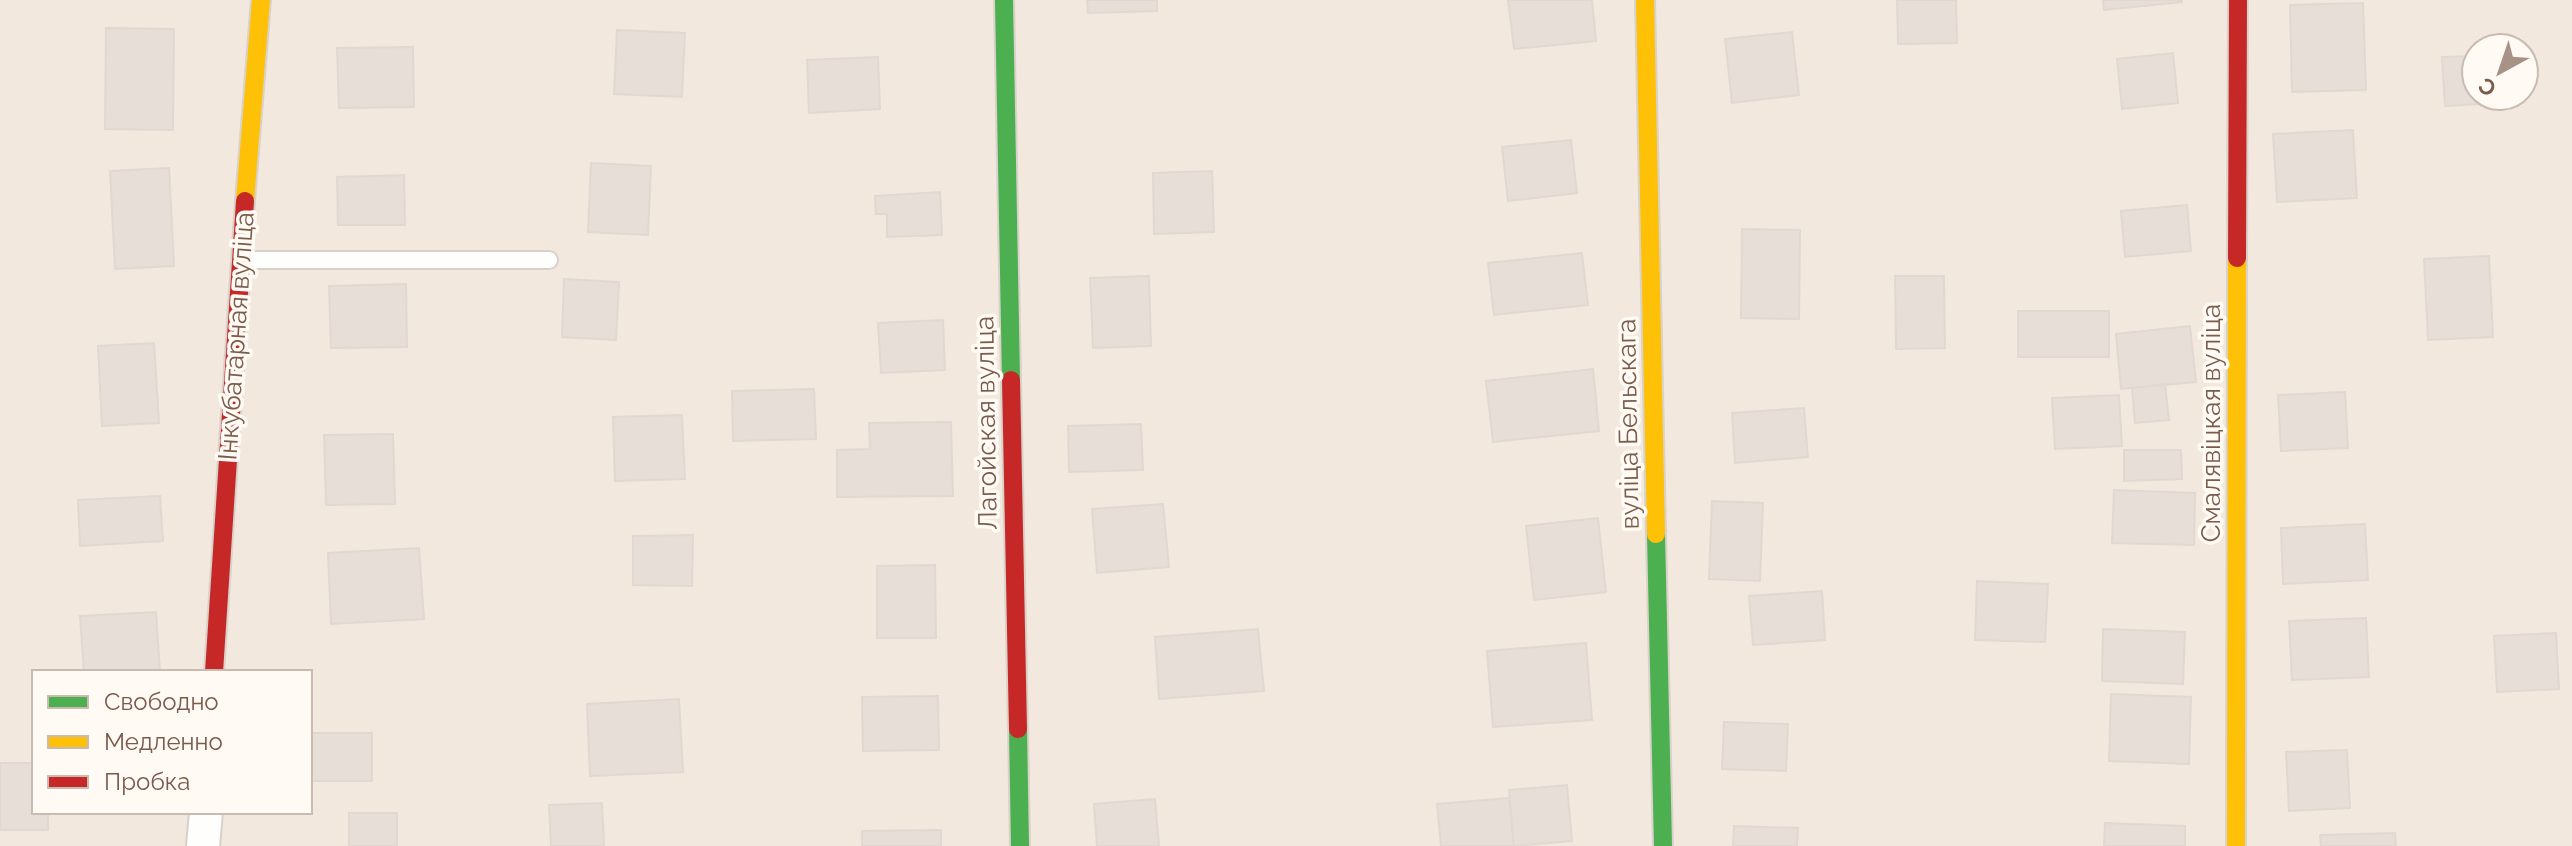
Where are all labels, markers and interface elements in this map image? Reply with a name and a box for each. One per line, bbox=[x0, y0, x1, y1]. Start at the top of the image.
north arrow bbox=[2460, 32, 2540, 112]
text: С bbox=[2473, 73, 2501, 102]
street label: Інкубатарная вуліца bbox=[212, 211, 260, 461]
street label: Смалявіцкая вуліца bbox=[2196, 304, 2226, 542]
street label: Лагойская вуліца bbox=[969, 316, 1003, 530]
street label: вуліца Бельскага bbox=[1611, 318, 1645, 530]
legend bbox=[32, 670, 312, 814]
text: Свободно bbox=[104, 687, 219, 716]
text: Медленно bbox=[104, 727, 223, 756]
text: Пробка bbox=[104, 767, 190, 796]

